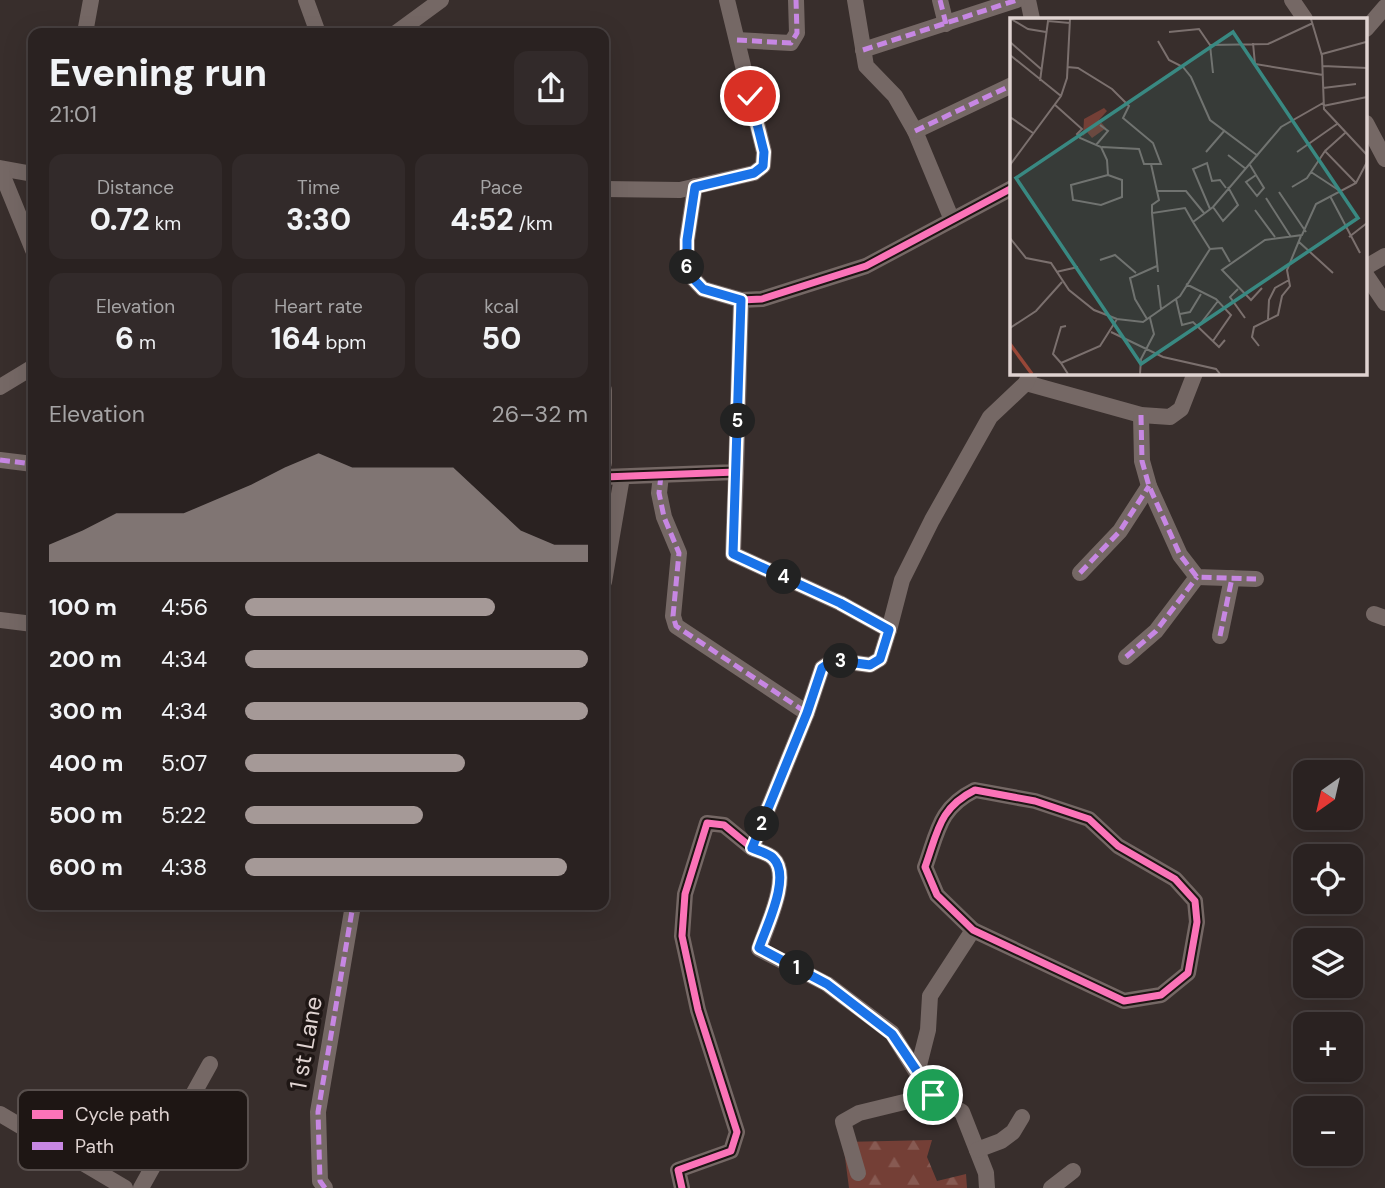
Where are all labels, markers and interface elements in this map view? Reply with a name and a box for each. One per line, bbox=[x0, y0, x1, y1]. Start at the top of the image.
inset map bbox=[1010, 18, 1368, 374]
text: Evening run bbox=[49, 48, 267, 98]
button: share bbox=[514, 51, 588, 125]
pin bbox=[720, 66, 780, 126]
icon: check bbox=[731, 77, 769, 115]
text: 21:01 bbox=[49, 99, 97, 129]
text: Distance bbox=[97, 175, 174, 200]
text: Time bbox=[297, 175, 340, 200]
text: Pace bbox=[480, 175, 523, 200]
text: 0.72 bbox=[90, 200, 150, 239]
text: 3:30 bbox=[286, 200, 351, 239]
text: 4:52 bbox=[450, 200, 514, 239]
text: km bbox=[150, 211, 181, 236]
text: /km bbox=[514, 211, 553, 236]
pin: 6 bbox=[670, 250, 704, 284]
text: 6 bbox=[680, 254, 693, 279]
text: Elevation bbox=[96, 294, 175, 319]
text: Heart rate bbox=[274, 294, 363, 319]
text: kcal bbox=[484, 294, 519, 319]
text: 6 bbox=[115, 319, 134, 358]
text: 164 bbox=[271, 319, 321, 358]
text: 50 bbox=[482, 319, 521, 358]
text: m bbox=[134, 330, 156, 355]
text: bpm bbox=[321, 330, 366, 355]
text: Elevation bbox=[49, 399, 145, 429]
text: 26–32 m bbox=[491, 399, 588, 429]
pin: 5 bbox=[720, 404, 756, 438]
text: 5 bbox=[732, 408, 743, 433]
pin: 4 bbox=[766, 560, 802, 594]
text: 4 bbox=[777, 564, 790, 589]
text: 100 m bbox=[49, 592, 117, 622]
text: 4:56 bbox=[161, 592, 208, 622]
text: 200 m bbox=[49, 644, 122, 674]
text: 4:34 bbox=[161, 644, 207, 674]
pin: 3 bbox=[824, 644, 858, 678]
text: 3 bbox=[835, 648, 846, 673]
text: 300 m bbox=[49, 696, 122, 726]
text: 4:34 bbox=[161, 696, 207, 726]
text: 400 m bbox=[49, 748, 123, 778]
text: 5:07 bbox=[161, 748, 207, 778]
north arrow bbox=[1293, 760, 1363, 830]
map controls bbox=[1293, 760, 1363, 1166]
text: 500 m bbox=[49, 800, 123, 830]
text: 5:22 bbox=[161, 800, 206, 830]
pin: 2 bbox=[744, 806, 780, 842]
text: 2 bbox=[756, 811, 767, 836]
button: locate bbox=[1293, 844, 1363, 914]
text: 600 m bbox=[49, 852, 123, 882]
text: 4:38 bbox=[161, 852, 207, 882]
button: layers bbox=[1293, 928, 1363, 998]
pin: 1 bbox=[780, 950, 814, 986]
text: 1 bbox=[793, 955, 800, 980]
street label: 1 st Lane bbox=[282, 994, 329, 1092]
button: + bbox=[1293, 1012, 1363, 1082]
pin bbox=[903, 1065, 963, 1125]
icon: arrive bbox=[914, 1076, 952, 1114]
legend bbox=[18, 1090, 248, 1170]
button: − bbox=[1293, 1096, 1363, 1166]
text: Cycle path bbox=[75, 1102, 170, 1127]
text: Path bbox=[75, 1134, 114, 1159]

